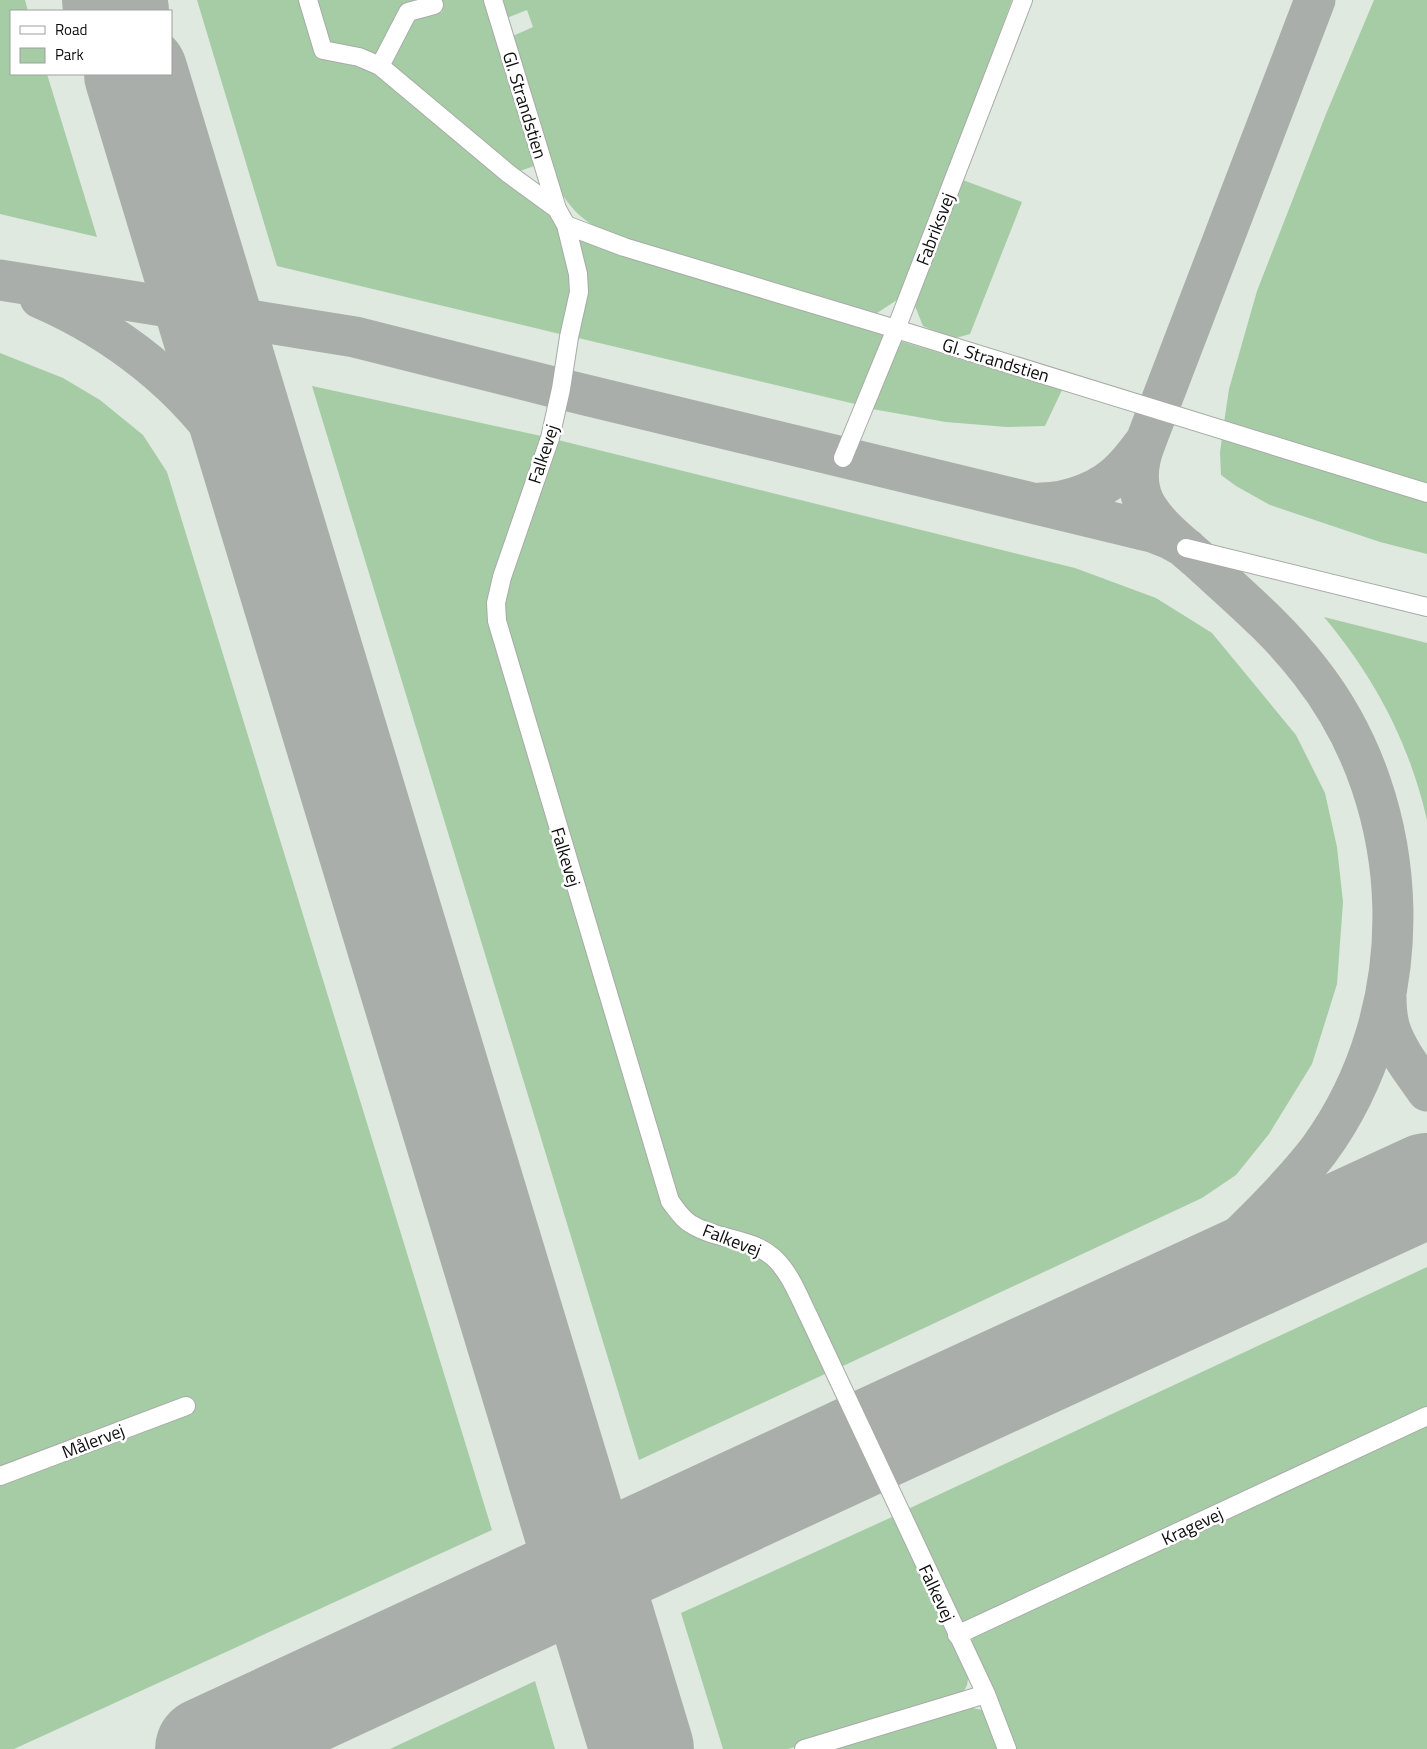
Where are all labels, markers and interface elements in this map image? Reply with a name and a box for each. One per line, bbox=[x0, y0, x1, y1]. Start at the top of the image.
legend bbox=[10, 10, 172, 75]
text: Road bbox=[55, 18, 87, 41]
text: Park bbox=[55, 43, 84, 66]
street label: Gl. Strandstien bbox=[496, 48, 554, 162]
street label: Fabriksvej bbox=[909, 189, 961, 269]
street label: Gl. Strandstien bbox=[939, 331, 1053, 389]
street label: Falkevej bbox=[521, 421, 565, 487]
street label: Falkevej bbox=[544, 824, 588, 890]
street label: Falkevej bbox=[699, 1216, 765, 1264]
street label: Målervej bbox=[58, 1417, 128, 1465]
street label: Kragevej bbox=[1157, 1500, 1227, 1552]
street label: Falkevej bbox=[912, 1560, 962, 1626]

